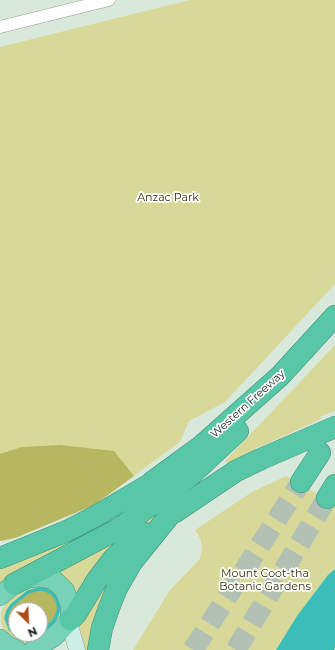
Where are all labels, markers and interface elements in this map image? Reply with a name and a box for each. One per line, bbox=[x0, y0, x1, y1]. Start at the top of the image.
park label: Anzac Park bbox=[137, 191, 199, 205]
street label: Western Freeway bbox=[208, 367, 288, 441]
park label: Mount Coot-tha Botanic Gardens bbox=[219, 567, 311, 593]
north arrow bbox=[8, 602, 48, 642]
text: N bbox=[26, 624, 39, 640]

